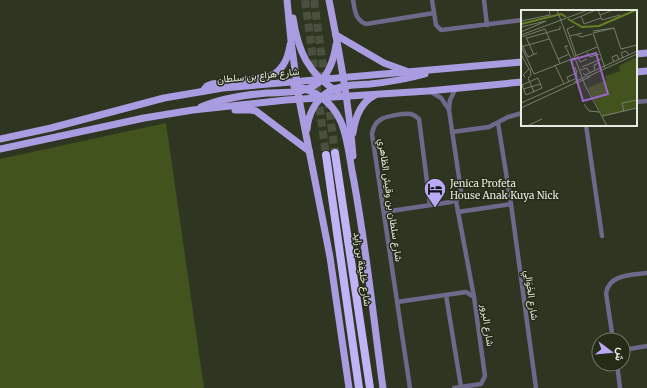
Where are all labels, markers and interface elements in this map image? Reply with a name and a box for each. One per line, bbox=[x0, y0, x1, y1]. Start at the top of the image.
inset map bbox=[521, 10, 637, 126]
street label: شارع هزاع بن سلطان bbox=[216, 65, 300, 86]
street label: شارع سلطان بن وقيش الظاهري bbox=[373, 138, 406, 263]
hotel icon: Jenica Profeta House Anak Kuya Nick bbox=[422, 176, 448, 209]
place label: Jenica Profeta House Anak Kuya Nick bbox=[449, 177, 559, 202]
street label: شارع خليفة بن زايد bbox=[351, 231, 374, 307]
street label: شارع الخَوَالِي bbox=[520, 269, 541, 321]
street label: شارع البرور bbox=[478, 302, 497, 347]
north arrow bbox=[591, 332, 631, 372]
text: ش bbox=[612, 346, 629, 363]

